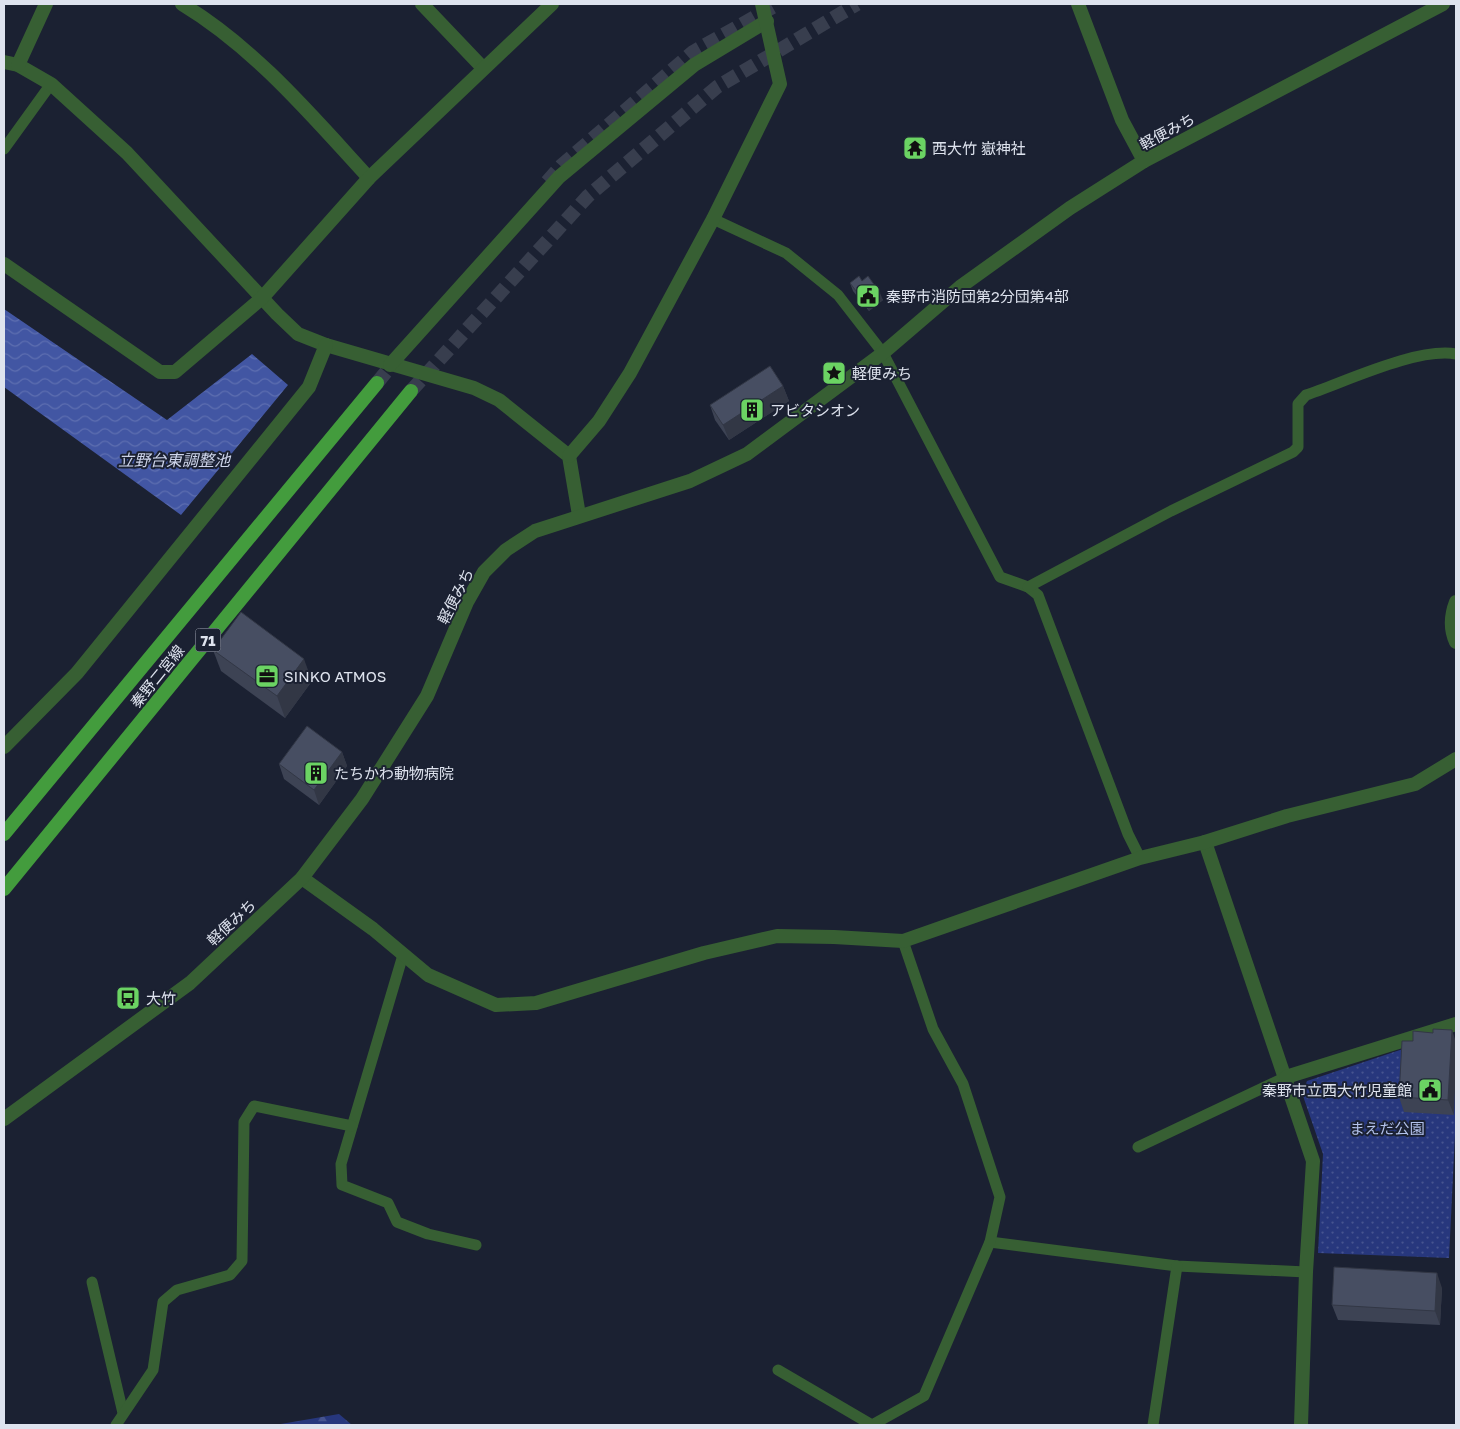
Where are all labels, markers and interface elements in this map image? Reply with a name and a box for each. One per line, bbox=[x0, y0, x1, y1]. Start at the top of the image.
street label: 軽便みち bbox=[1136, 109, 1198, 153]
temple icon: 西大竹 嶽神社 bbox=[902, 135, 928, 161]
place label: 西大竹 嶽神社 bbox=[932, 139, 1026, 157]
public building icon: 秦野市消防団第2分団第4部 bbox=[855, 283, 881, 309]
place label: 秦野市消防団第2分団第4部 bbox=[886, 287, 1069, 305]
place icon: 軽便みち bbox=[821, 360, 847, 386]
place label: 軽便みち bbox=[852, 364, 912, 382]
building icon: アビタシオン bbox=[739, 397, 765, 423]
place label: アビタシオン bbox=[770, 401, 860, 419]
water label: 立野台東調整池 bbox=[118, 450, 232, 470]
street label: 軽便みち bbox=[433, 565, 477, 627]
road number: 71 bbox=[196, 628, 220, 652]
street label: 秦野二宮線 bbox=[126, 641, 188, 711]
office icon: SINKO ATMOS bbox=[254, 663, 280, 689]
place label: SINKO ATMOS bbox=[284, 667, 386, 685]
building icon: たちかわ動物病院 bbox=[303, 760, 329, 786]
place label: たちかわ動物病院 bbox=[334, 764, 454, 782]
street label: 軽便みち bbox=[203, 895, 259, 949]
bus stop icon: 大竹 bbox=[115, 985, 141, 1011]
place label: 大竹 bbox=[146, 989, 176, 1007]
public building icon: 秦野市立西大竹児童館 bbox=[1417, 1077, 1443, 1103]
place label: 秦野市立西大竹児童館 bbox=[1262, 1081, 1412, 1099]
park label: まえだ公園 bbox=[1349, 1119, 1425, 1137]

